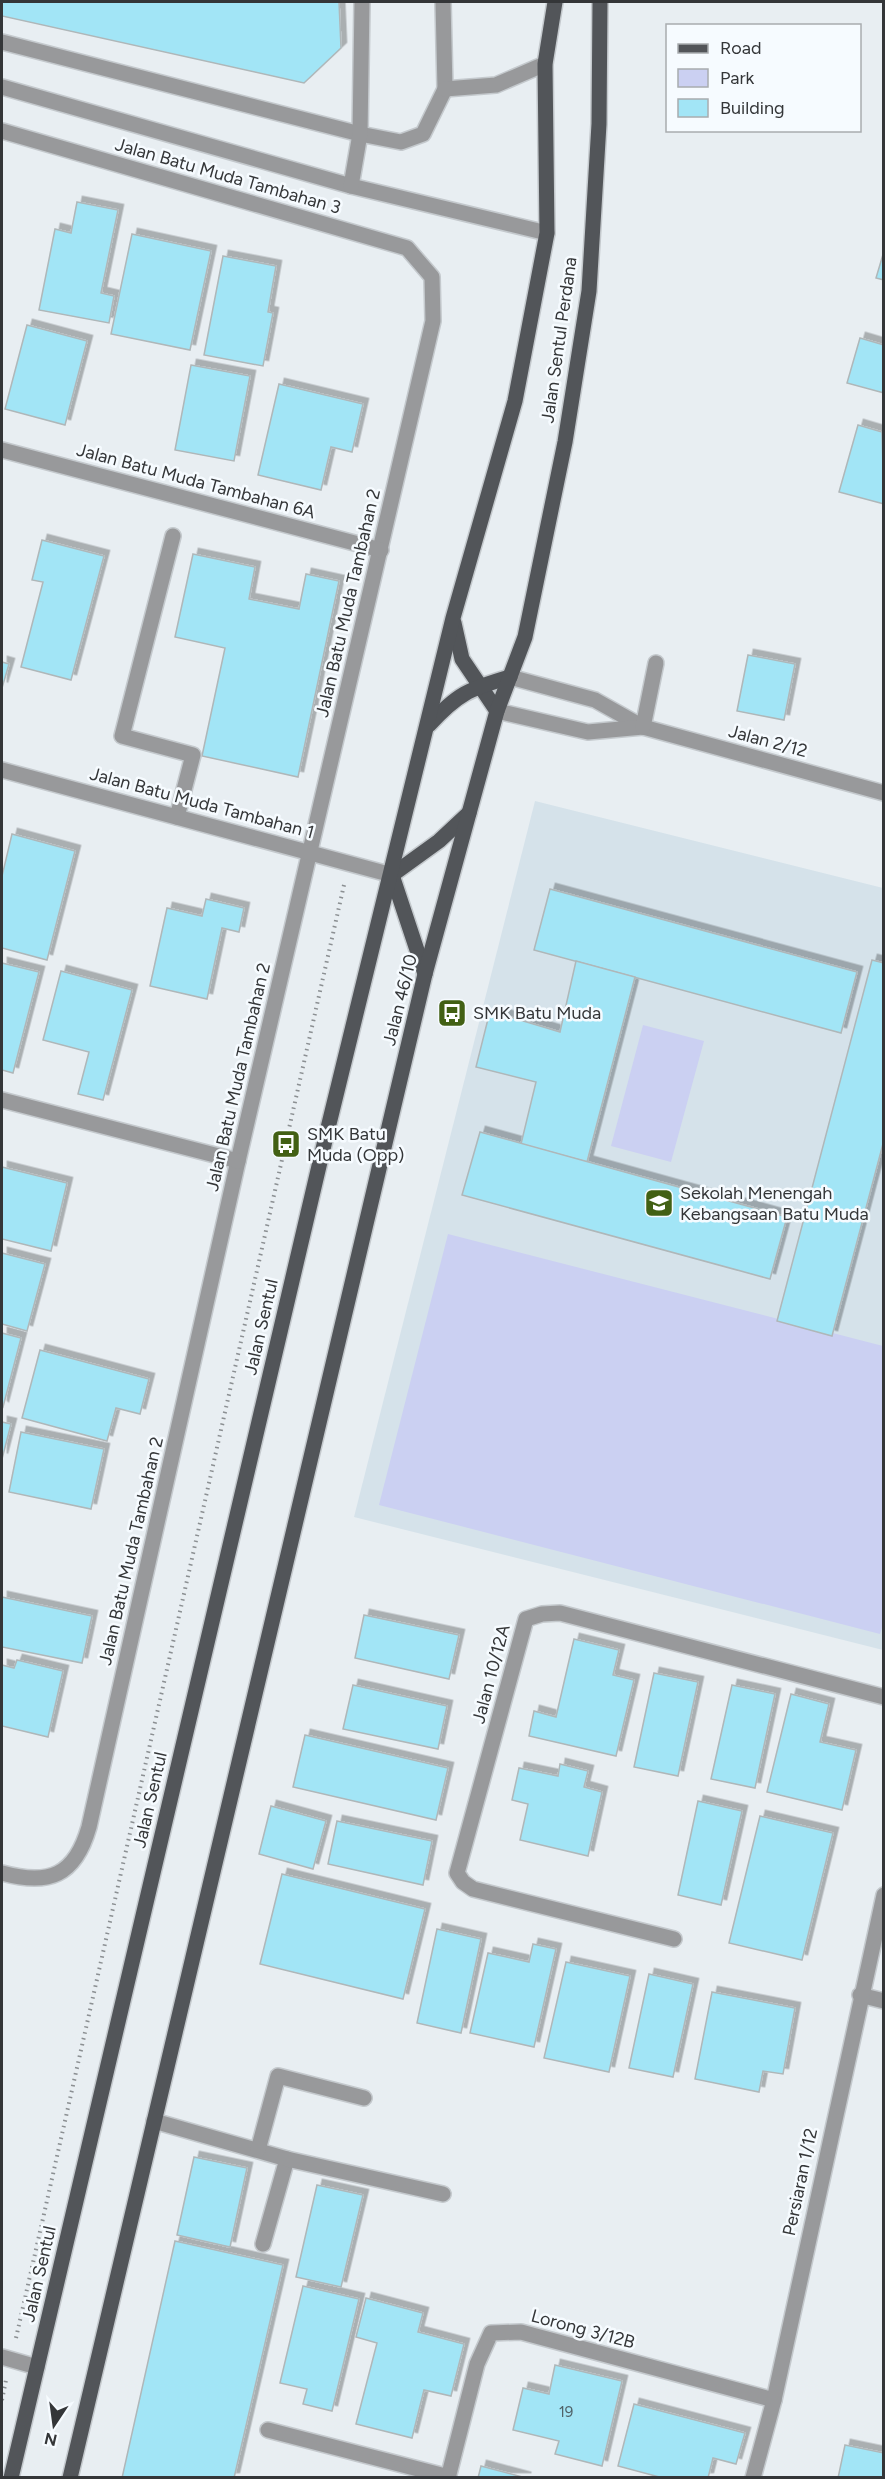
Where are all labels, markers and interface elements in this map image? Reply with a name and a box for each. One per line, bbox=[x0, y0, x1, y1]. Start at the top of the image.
legend bbox=[666, 24, 861, 132]
text: Road bbox=[720, 37, 761, 59]
text: Park bbox=[720, 67, 755, 89]
text: Building bbox=[720, 97, 785, 119]
street label: Jalan Batu Muda Tambahan 3 bbox=[113, 133, 343, 219]
street label: Jalan Sentul Perdana bbox=[536, 256, 582, 424]
street label: Jalan Batu Muda Tambahan 6A bbox=[74, 439, 318, 523]
street label: Jalan Batu Muda Tambahan 2 bbox=[311, 487, 385, 719]
street label: Jalan 2/12 bbox=[726, 720, 810, 762]
street label: Jalan Batu Muda Tambahan 1 bbox=[87, 762, 317, 844]
street label: Jalan 46/10 bbox=[378, 952, 422, 1048]
street label: Jalan Batu Muda Tambahan 2 bbox=[201, 961, 275, 1193]
bus stop icon: SMK Batu Muda bbox=[436, 997, 468, 1029]
place label: SMK Batu Muda bbox=[473, 1002, 601, 1024]
place label: SMK Batu Muda (Opp) bbox=[307, 1123, 404, 1166]
bus stop icon: SMK Batu Muda (Opp) bbox=[270, 1128, 302, 1160]
place label: Sekolah Menengah Kebangsaan Batu Muda bbox=[680, 1182, 869, 1225]
school or university icon: Sekolah Menengah Kebangsaan Batu Muda bbox=[643, 1187, 675, 1219]
street label: Jalan Sentul bbox=[239, 1277, 283, 1377]
street label: Jalan Batu Muda Tambahan 2 bbox=[94, 1435, 168, 1667]
street label: Jalan 10/12A bbox=[467, 1622, 515, 1726]
street label: Jalan Sentul bbox=[128, 1750, 172, 1850]
street label: Persiaran 1/12 bbox=[778, 2126, 822, 2238]
street label: Jalan Sentul bbox=[17, 2224, 61, 2324]
street label: Lorong 3/12B bbox=[529, 2305, 637, 2353]
north arrow bbox=[24, 2395, 84, 2455]
house number: 19 bbox=[559, 2403, 573, 2421]
text: N bbox=[43, 2428, 59, 2450]

